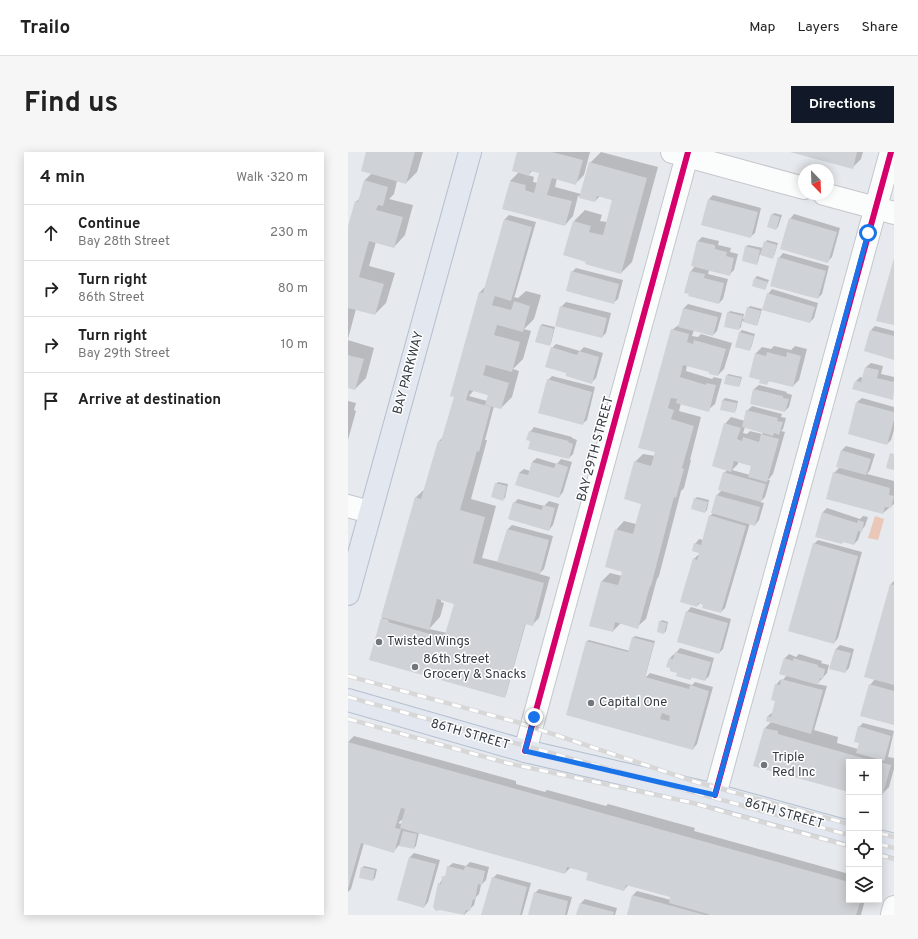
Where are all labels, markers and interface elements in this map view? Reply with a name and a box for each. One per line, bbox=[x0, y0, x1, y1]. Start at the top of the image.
text: Trailo bbox=[20, 16, 70, 40]
text: Map bbox=[749, 19, 775, 36]
text: Layers bbox=[797, 19, 839, 36]
text: Share bbox=[861, 19, 898, 36]
text: Find us bbox=[24, 86, 118, 122]
button: Directions bbox=[791, 86, 894, 123]
north arrow bbox=[798, 164, 834, 200]
text: 4 min bbox=[40, 167, 85, 189]
text: Walk · 320 m bbox=[236, 170, 308, 186]
text: Continue bbox=[78, 215, 140, 234]
icon: ahead bbox=[40, 222, 62, 244]
route start bbox=[859, 224, 877, 242]
text: 230 m bbox=[270, 225, 308, 241]
text: Bay 28th Street bbox=[78, 234, 170, 250]
text: Turn right bbox=[78, 271, 147, 290]
icon: right bbox=[40, 278, 62, 300]
text: 80 m bbox=[278, 281, 308, 297]
text: 86th Street bbox=[78, 290, 145, 306]
text: Turn right bbox=[78, 327, 147, 346]
street label: BAY PARKWAY bbox=[390, 330, 428, 416]
icon: right bbox=[40, 334, 62, 356]
text: 10 m bbox=[281, 337, 308, 353]
text: Bay 29th Street bbox=[78, 346, 170, 362]
icon: arrive bbox=[40, 390, 62, 412]
text: Arrive at destination bbox=[78, 391, 221, 410]
street label: BAY 29TH STREET bbox=[574, 395, 618, 503]
place label: Twisted Wings bbox=[387, 634, 470, 650]
marker: Twisted Wings bbox=[374, 637, 384, 647]
place label: 86th Street Grocery & Snacks bbox=[423, 652, 526, 683]
marker: 86th Street Grocery & Snacks bbox=[410, 662, 420, 672]
place label: Capital One bbox=[599, 695, 667, 711]
marker: Capital One bbox=[586, 698, 596, 708]
route end bbox=[525, 708, 543, 726]
street label: 86TH STREET bbox=[429, 716, 511, 754]
place label: Triple Red Inc bbox=[772, 750, 816, 781]
map controls bbox=[846, 759, 882, 903]
button: + bbox=[846, 759, 882, 795]
marker: Triple Red Inc bbox=[759, 760, 769, 770]
street label: 86TH STREET bbox=[743, 795, 825, 833]
button: − bbox=[846, 795, 882, 831]
button: locate bbox=[846, 831, 882, 867]
button: layers bbox=[846, 867, 882, 903]

